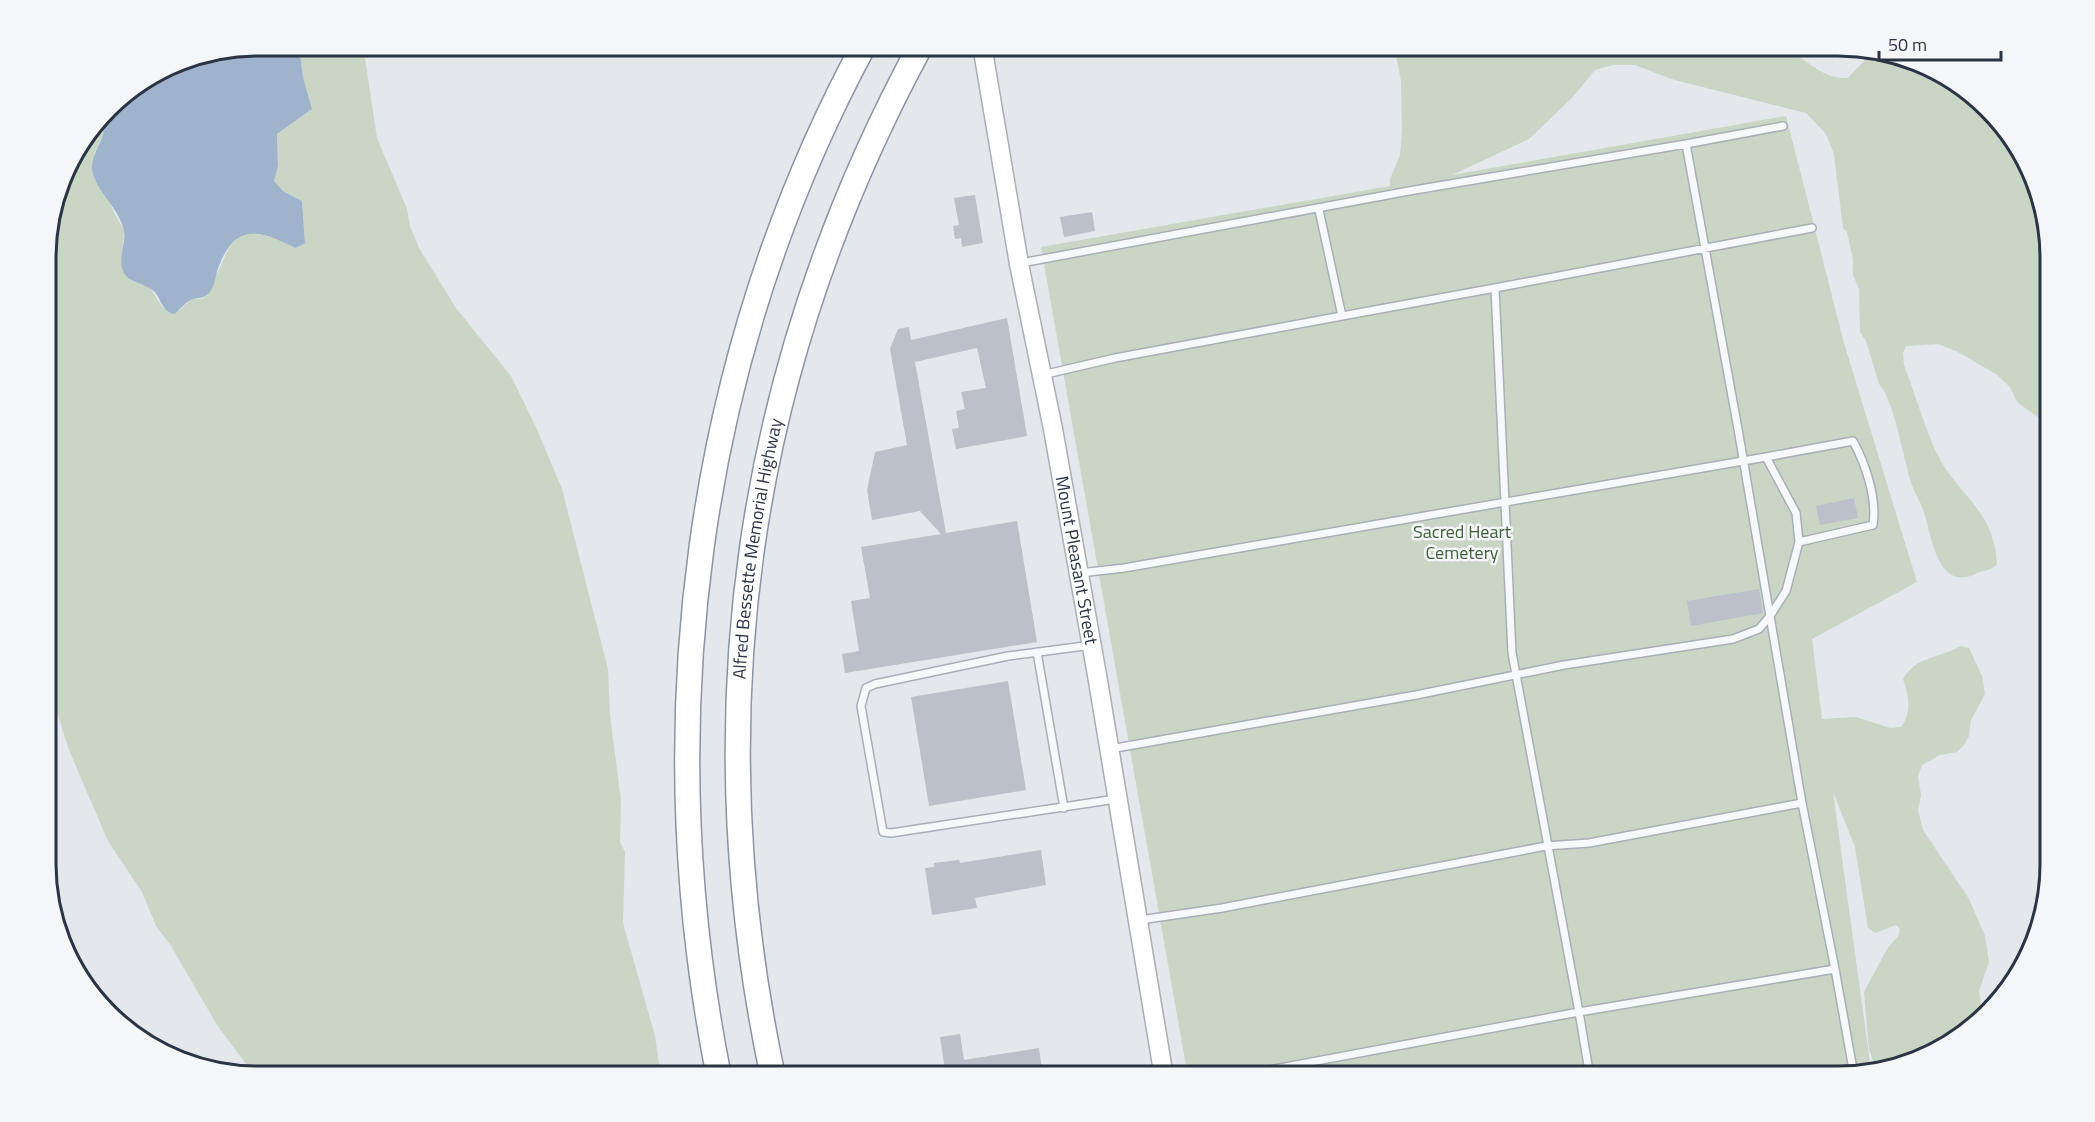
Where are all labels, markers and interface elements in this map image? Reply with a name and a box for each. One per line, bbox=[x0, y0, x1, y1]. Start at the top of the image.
scale bar bbox=[1879, 24, 2000, 62]
text: 50 m bbox=[1888, 31, 1927, 58]
street label: Alfred Bessette Memorial Highway bbox=[726, 415, 789, 680]
street label: Mount Pleasant Street bbox=[1049, 474, 1105, 647]
park label: Sacred Heart Cemetery bbox=[1413, 518, 1512, 566]

